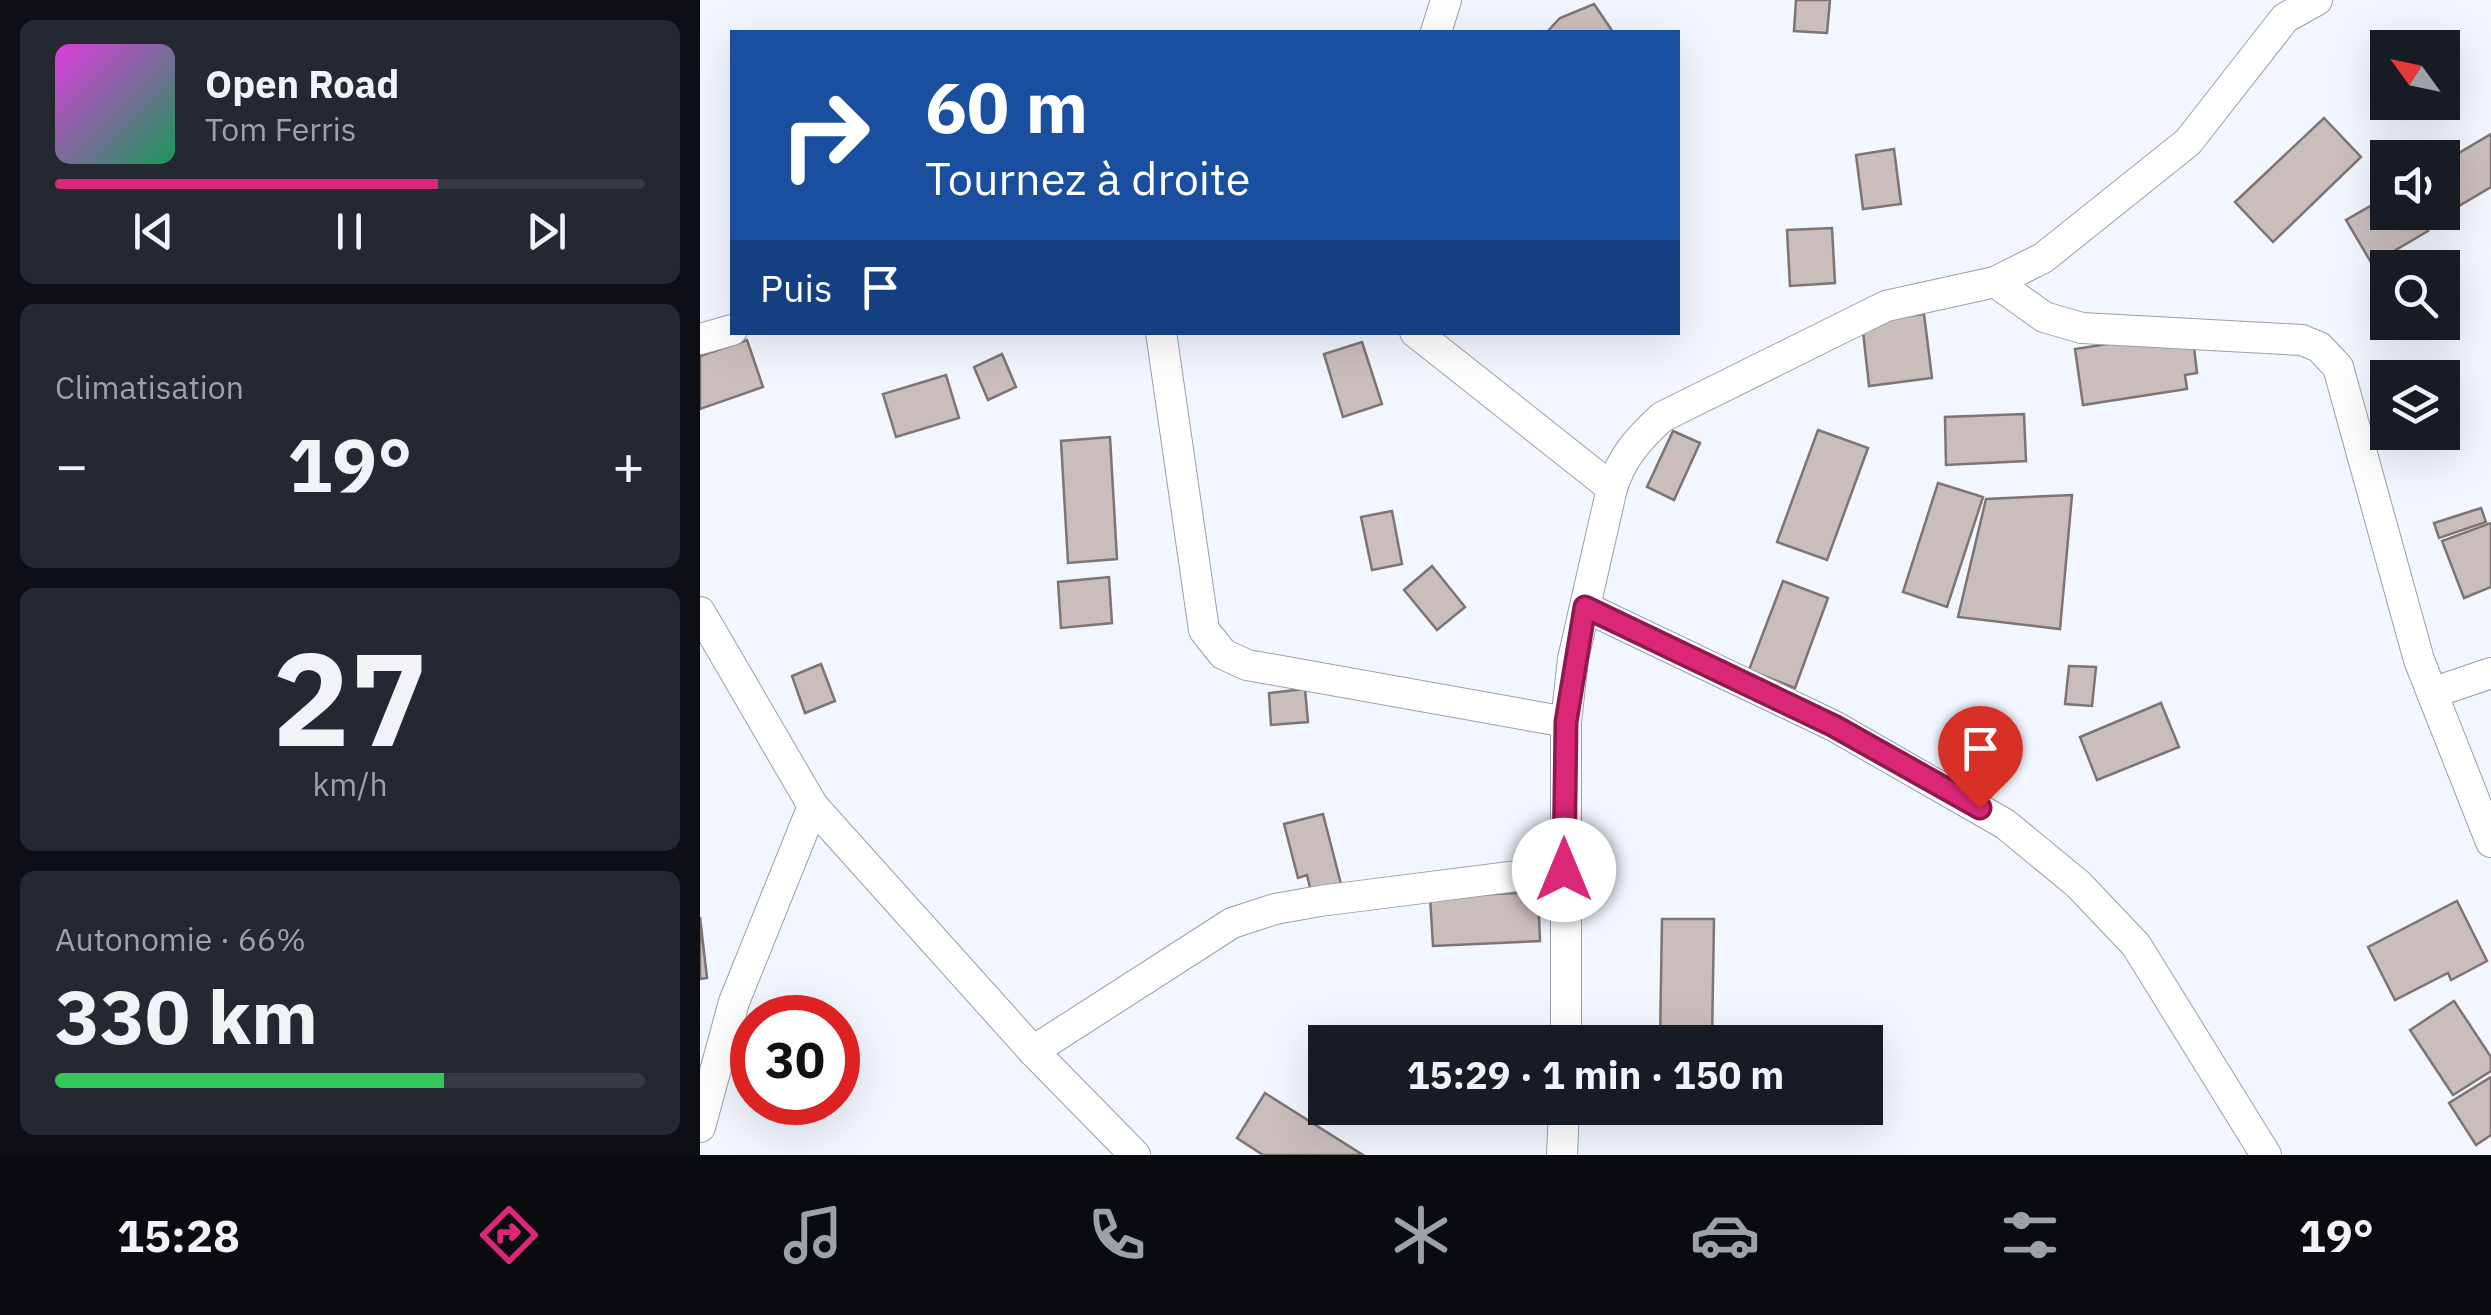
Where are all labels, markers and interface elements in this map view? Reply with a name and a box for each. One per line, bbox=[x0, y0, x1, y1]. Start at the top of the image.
north arrow bbox=[2370, 30, 2460, 120]
map controls bbox=[2370, 30, 2460, 450]
text: Open Road bbox=[205, 59, 399, 108]
text: 60 m bbox=[925, 61, 1088, 152]
icon: right bbox=[760, 70, 890, 200]
text: Tom Ferris bbox=[205, 108, 356, 150]
button: sound bbox=[2370, 140, 2460, 230]
text: Tournez à droite bbox=[925, 149, 1250, 207]
icon: previous bbox=[126, 204, 181, 259]
icon: pause bbox=[322, 204, 377, 259]
icon: next bbox=[519, 204, 574, 259]
button: search bbox=[2370, 250, 2460, 340]
icon: arrive bbox=[853, 260, 908, 315]
text: Puis bbox=[760, 263, 833, 312]
button: layers bbox=[2370, 360, 2460, 450]
text: Climatisation bbox=[55, 366, 244, 408]
text: 19° bbox=[287, 415, 413, 513]
text: − bbox=[55, 429, 88, 500]
text: + bbox=[612, 429, 645, 500]
text: 27 bbox=[272, 613, 428, 782]
pin bbox=[1938, 706, 2023, 809]
icon: arrive bbox=[1953, 721, 2008, 776]
text: km/h bbox=[312, 763, 388, 805]
position arrow bbox=[1512, 818, 1616, 922]
text: Autonomie · 66% bbox=[55, 918, 306, 960]
text: 330 km bbox=[55, 967, 318, 1065]
speed limit sign: 30 bbox=[730, 995, 860, 1125]
text: 15:29 · 1 min · 150 m bbox=[1407, 1050, 1784, 1099]
icon: directions bbox=[474, 1200, 544, 1270]
icon: music bbox=[778, 1200, 848, 1270]
icon: phone bbox=[1082, 1200, 1152, 1270]
icon: climate bbox=[1386, 1200, 1456, 1270]
icon: car bbox=[1690, 1200, 1760, 1270]
icon: filters bbox=[1995, 1200, 2065, 1270]
text: 15:28 bbox=[117, 1206, 240, 1264]
text: 19° bbox=[2299, 1206, 2374, 1264]

